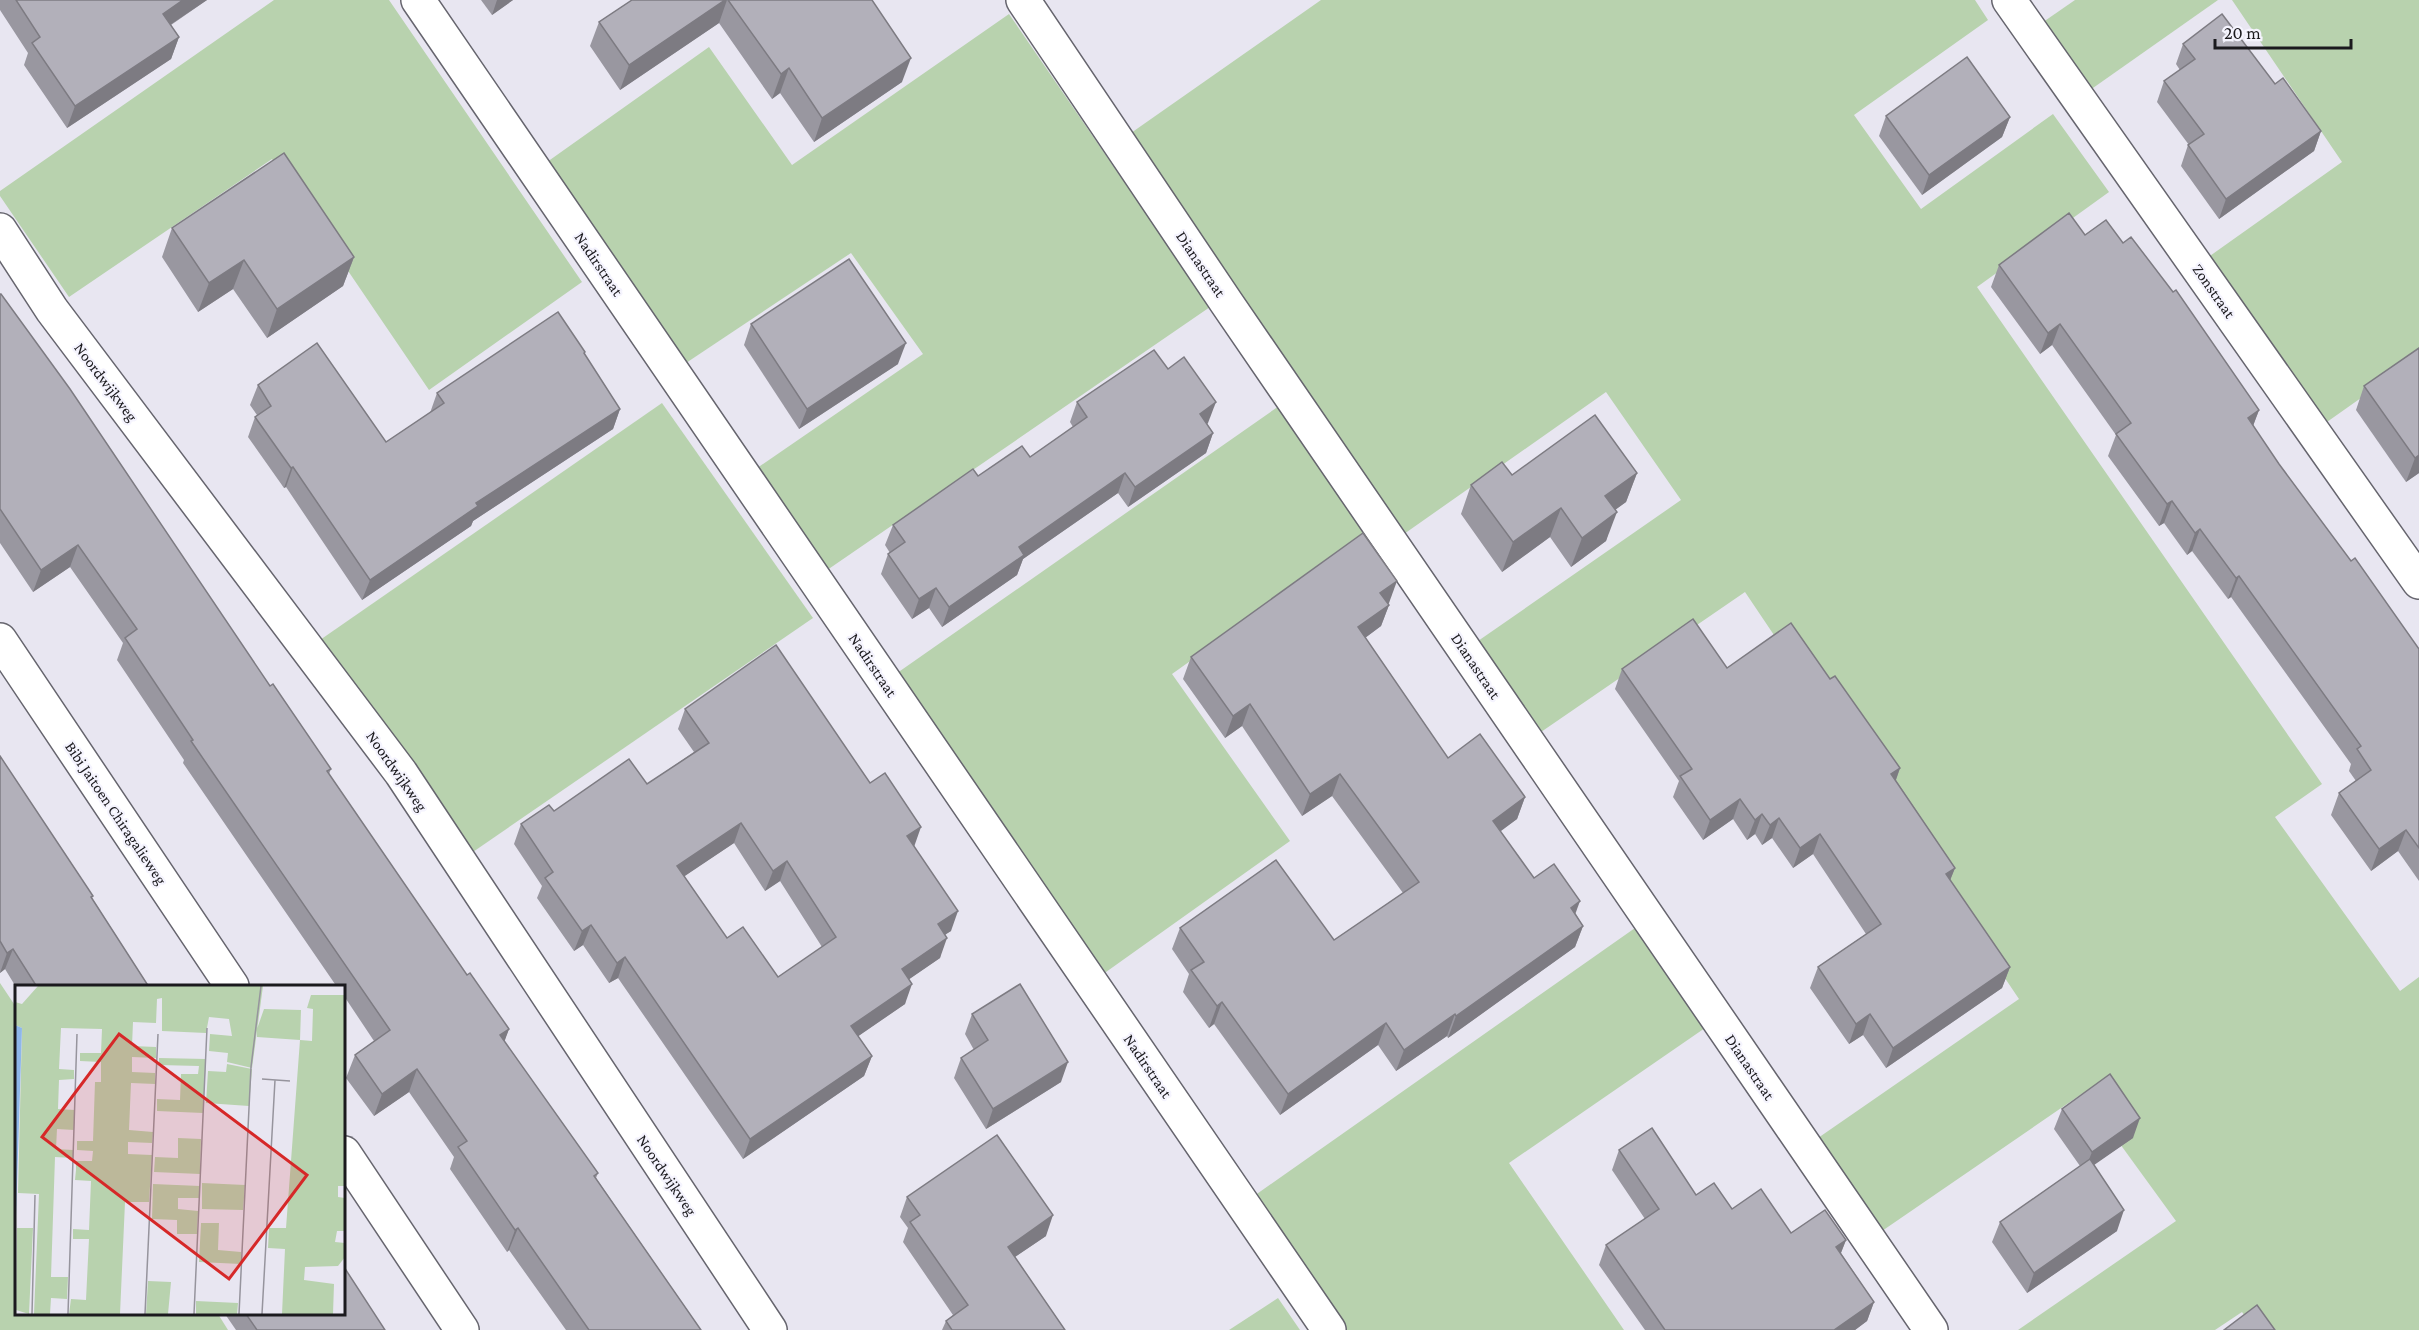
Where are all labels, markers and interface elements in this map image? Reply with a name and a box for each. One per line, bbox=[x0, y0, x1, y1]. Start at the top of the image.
scale bar bbox=[2215, 12, 2352, 50]
text: 20 m bbox=[2224, 23, 2261, 43]
street label: Dianastraat bbox=[1173, 228, 1229, 301]
street label: Nadirstraat bbox=[572, 229, 627, 300]
street label: Zonstraat bbox=[2189, 261, 2239, 322]
street label: Noordwijkweg bbox=[70, 339, 141, 425]
street label: Nadirstraat bbox=[846, 630, 901, 701]
street label: Dianastraat bbox=[1448, 630, 1504, 703]
street label: Noordwijkweg bbox=[362, 728, 431, 815]
street label: Bibi Jaitoen Chiragalieweg bbox=[61, 738, 170, 888]
inset map bbox=[15, 985, 345, 1315]
street label: Nadirstraat bbox=[1121, 1031, 1176, 1102]
street label: Dianastraat bbox=[1722, 1031, 1778, 1104]
street label: Noordwijkweg bbox=[633, 1131, 700, 1219]

